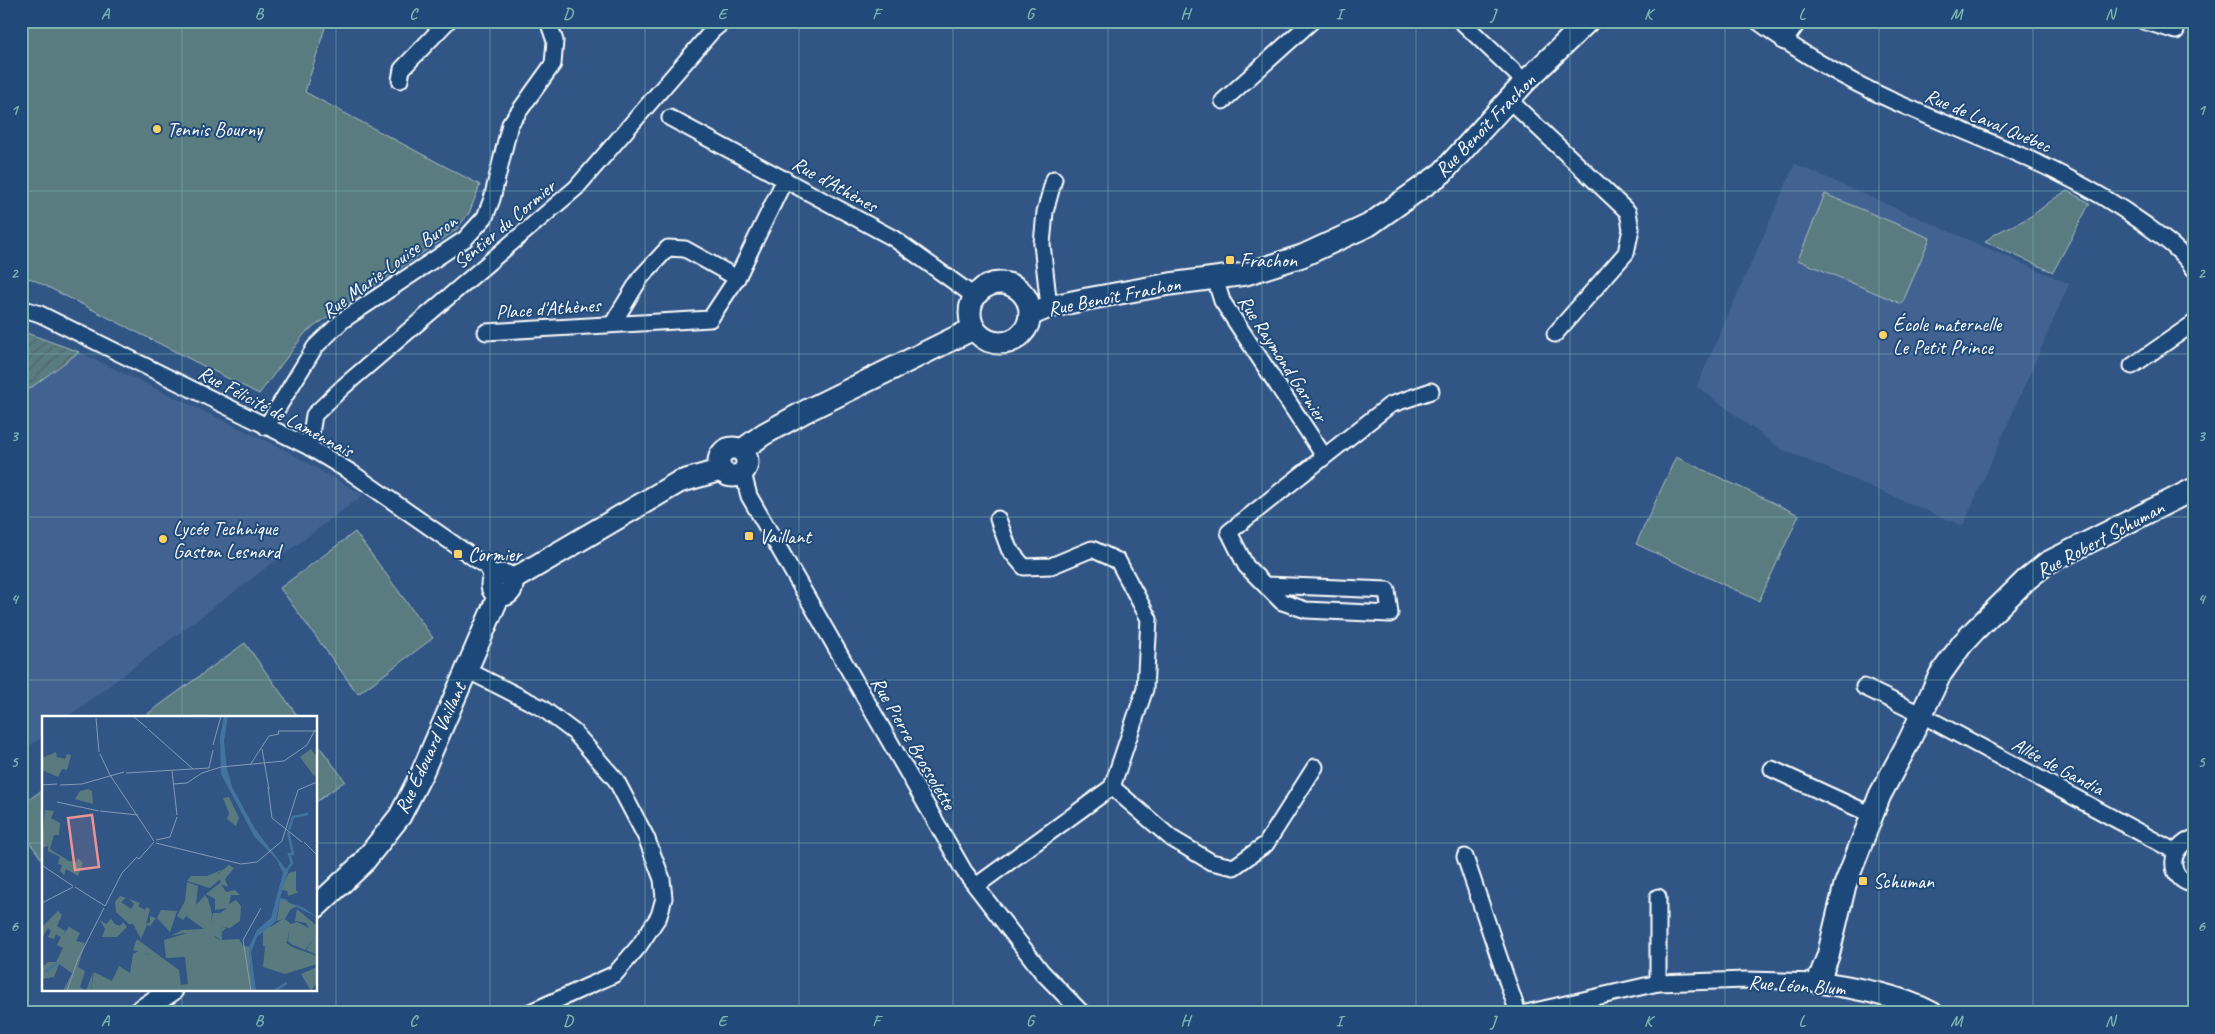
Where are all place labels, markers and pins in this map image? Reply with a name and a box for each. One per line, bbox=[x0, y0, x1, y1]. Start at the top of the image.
place label: Tennis Bourny bbox=[167, 117, 264, 142]
marker: Tennis Bourny bbox=[151, 123, 163, 135]
place label: Frachon bbox=[1240, 248, 1298, 273]
marker: Frachon bbox=[1224, 254, 1236, 266]
place label: École maternelle Le Petit Prince bbox=[1893, 312, 2003, 360]
marker: École maternelle Le Petit Prince bbox=[1877, 329, 1889, 341]
place label: Lycée Technique Gaston Lesnard bbox=[173, 516, 284, 564]
place label: Vaillant bbox=[759, 524, 813, 549]
marker: Vaillant bbox=[743, 530, 755, 542]
marker: Lycée Technique Gaston Lesnard bbox=[157, 533, 169, 545]
place label: Cormier bbox=[468, 542, 523, 567]
marker: Cormier bbox=[452, 548, 464, 560]
place label: Schuman bbox=[1873, 869, 1935, 894]
marker: Schuman bbox=[1857, 875, 1869, 887]

